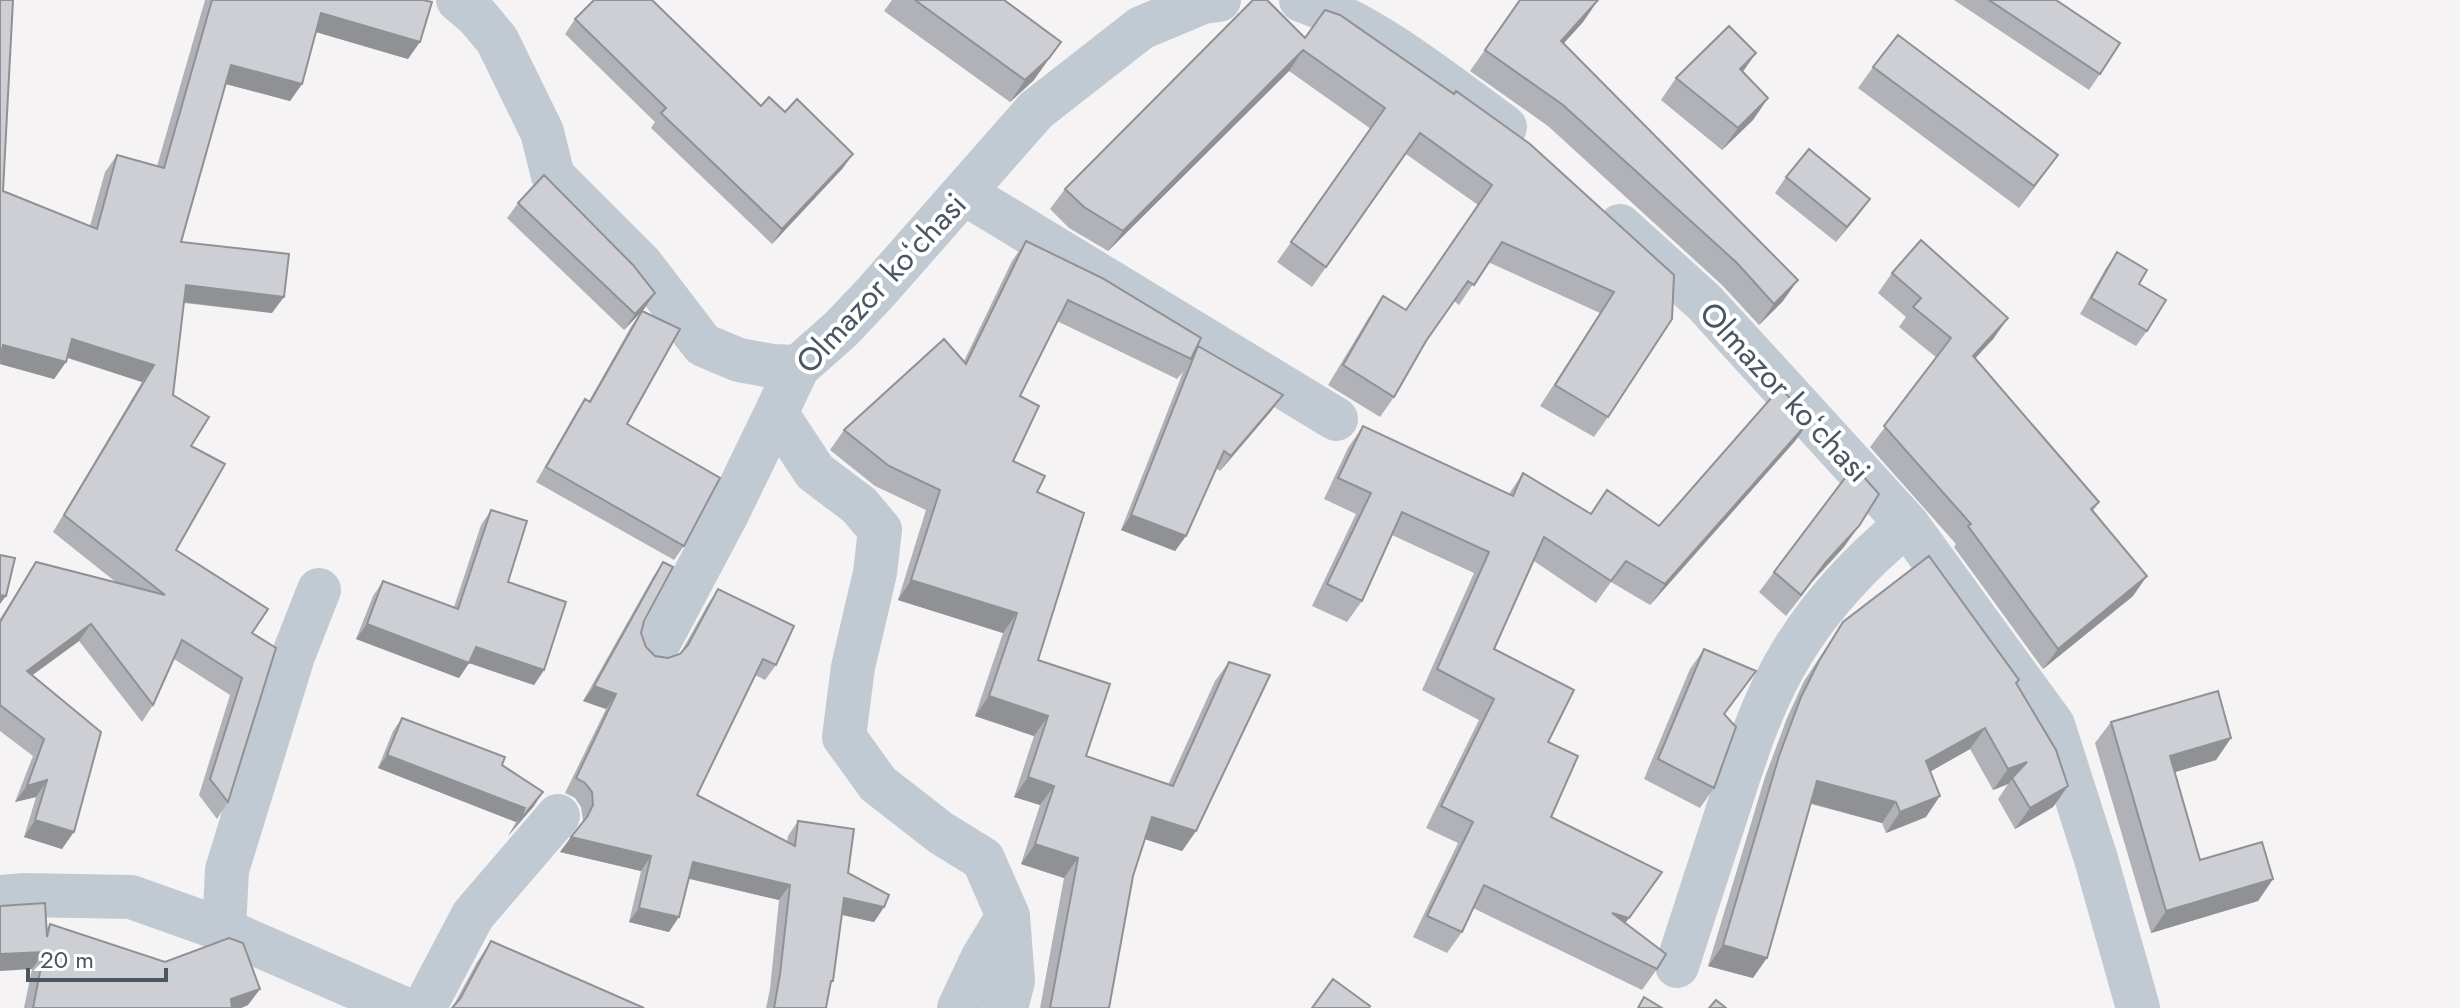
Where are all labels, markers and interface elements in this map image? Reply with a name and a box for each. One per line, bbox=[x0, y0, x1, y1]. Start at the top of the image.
street label: Olmazor koʻchasi bbox=[785, 182, 977, 384]
street label: Olmazor koʻchasi bbox=[1689, 291, 1881, 493]
scale bar bbox=[28, 932, 166, 982]
text: 20 m bbox=[40, 942, 94, 977]

